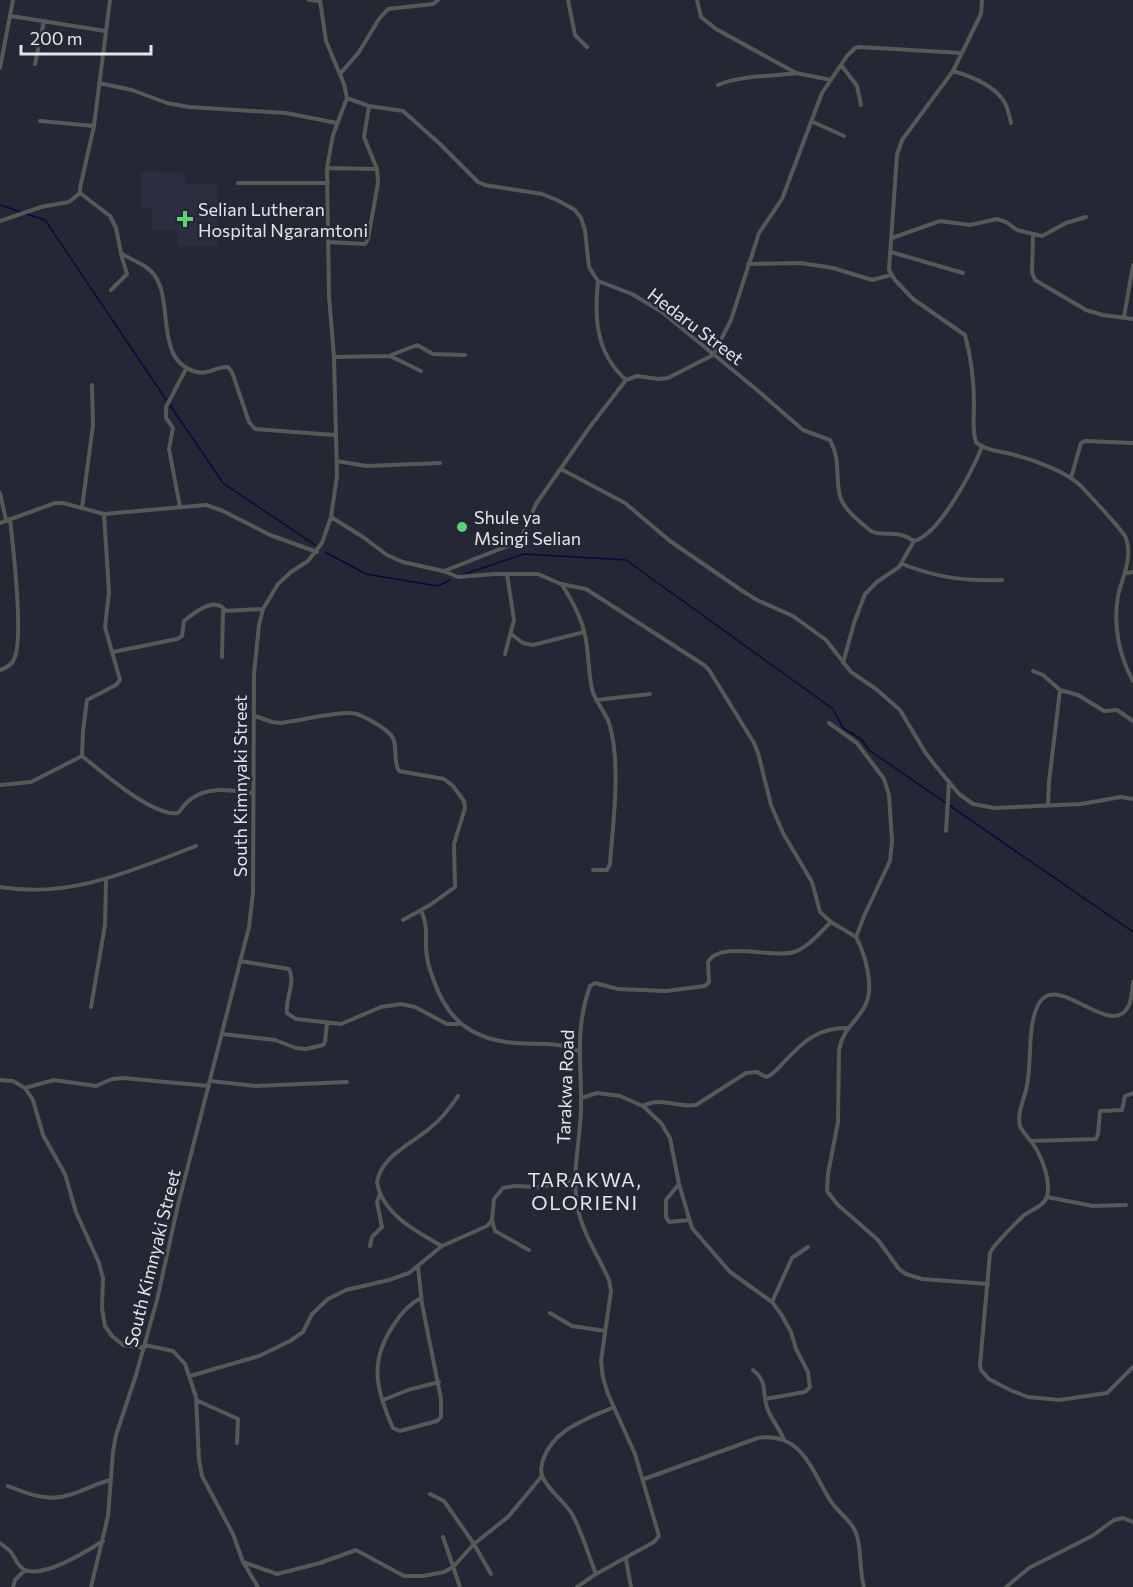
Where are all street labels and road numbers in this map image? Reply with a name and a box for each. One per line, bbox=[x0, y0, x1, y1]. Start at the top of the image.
street label: Hedaru Street bbox=[644, 283, 748, 369]
street label: South Kimnyaki Street bbox=[229, 695, 251, 877]
street label: Tarakwa Road bbox=[552, 1029, 578, 1145]
street label: South Kimnyaki Street bbox=[119, 1167, 185, 1349]

